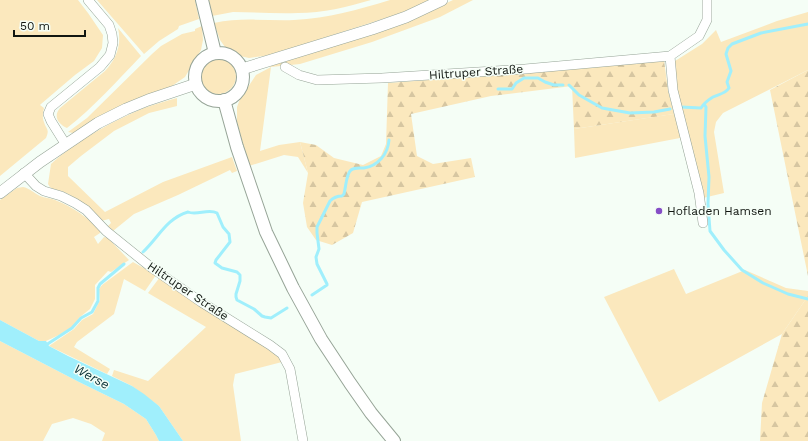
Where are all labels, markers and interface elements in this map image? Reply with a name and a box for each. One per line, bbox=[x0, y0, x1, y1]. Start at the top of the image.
scale bar bbox=[14, 12, 85, 38]
text: 50 m bbox=[20, 19, 50, 33]
street label: Hiltruper Straße bbox=[428, 62, 524, 82]
place label: Hofladen Hamsen bbox=[667, 204, 772, 218]
marker: Hofladen Hamsen bbox=[654, 206, 664, 216]
street label: Hiltruper Straße bbox=[145, 259, 231, 323]
water label: Werse bbox=[72, 361, 112, 392]

